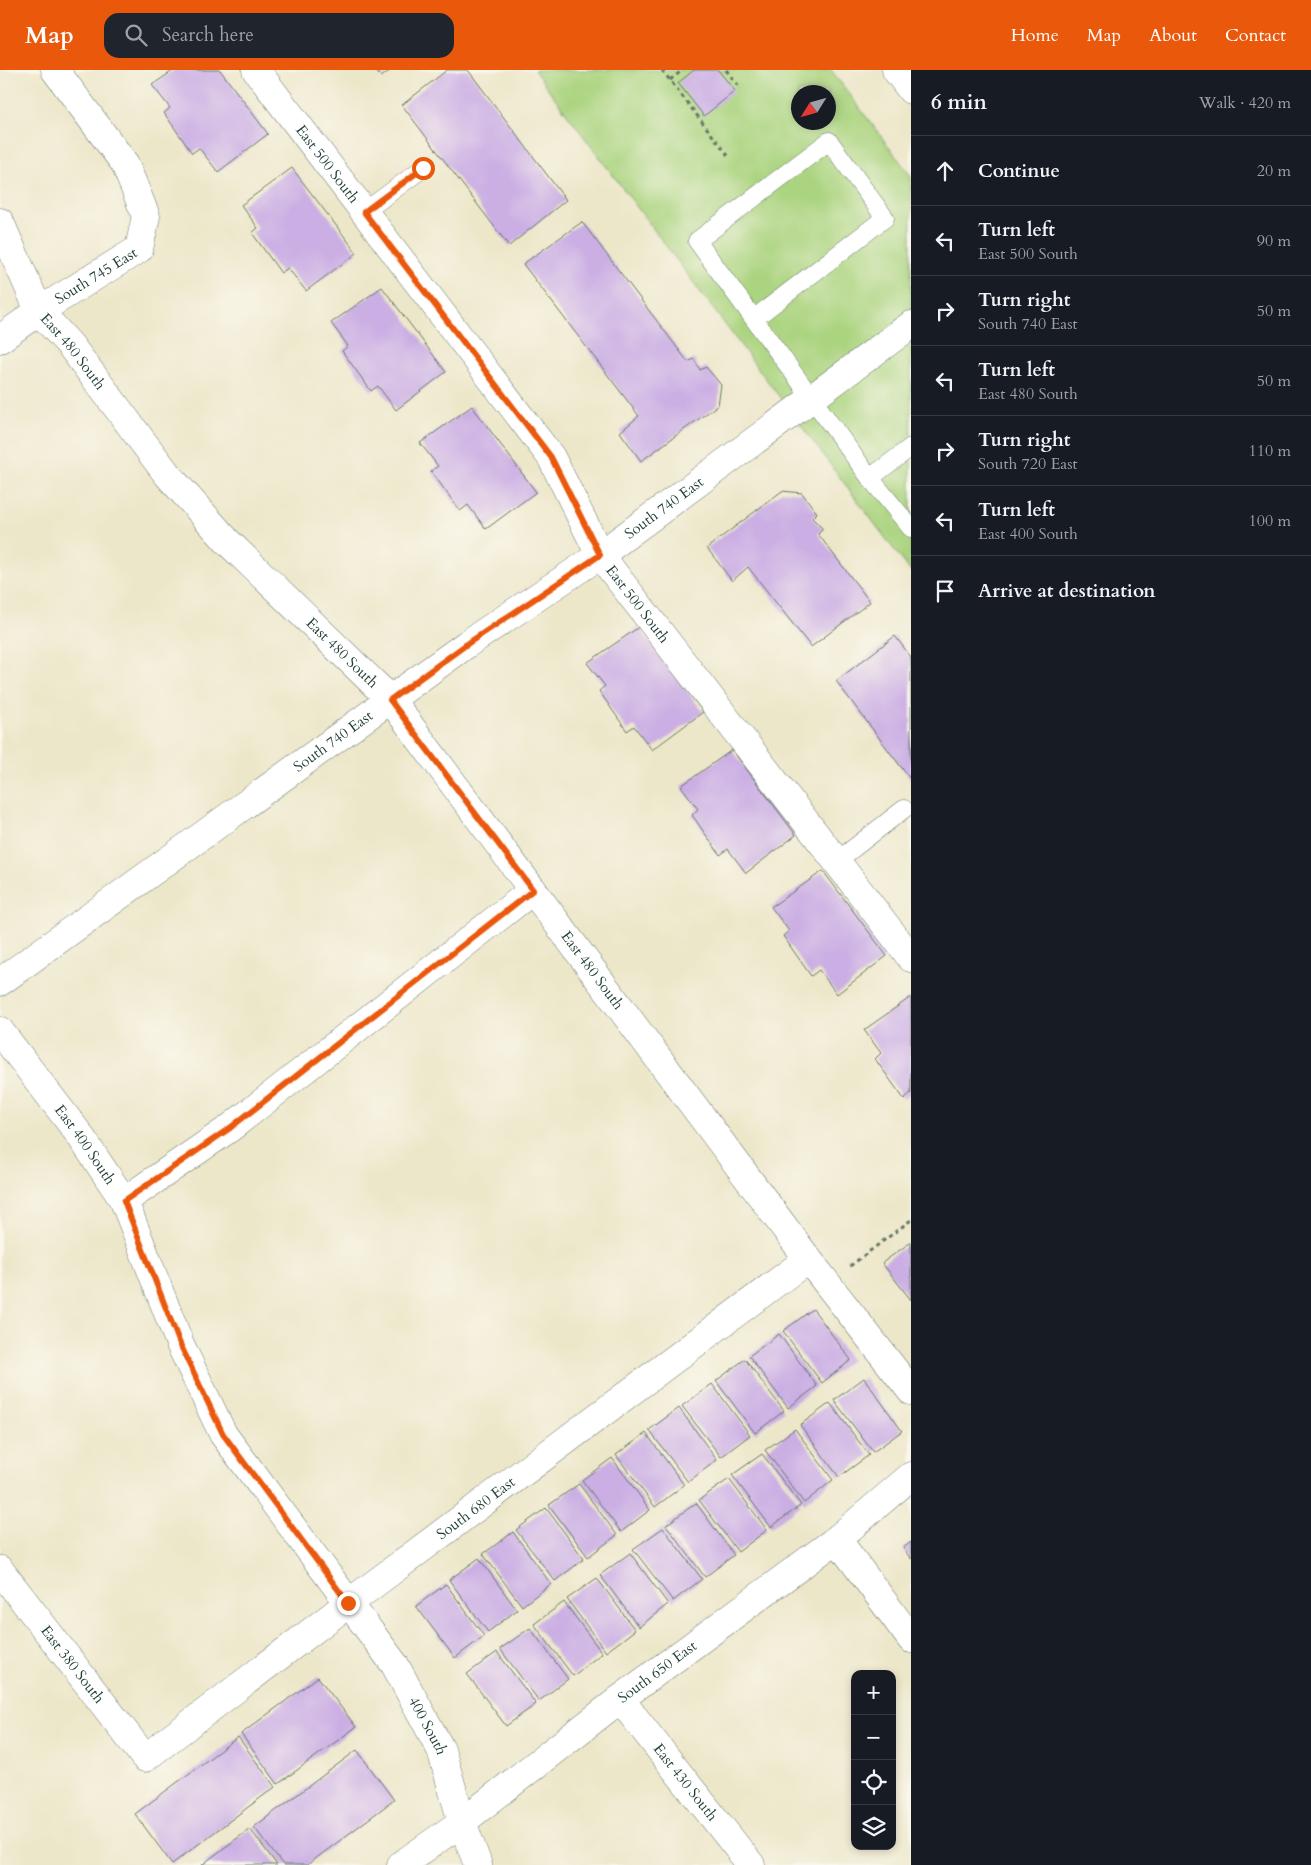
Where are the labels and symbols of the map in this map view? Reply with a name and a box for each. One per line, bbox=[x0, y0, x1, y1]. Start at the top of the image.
north arrow bbox=[791, 85, 836, 130]
street label: East 500 South bbox=[291, 121, 364, 208]
route start bbox=[412, 157, 435, 180]
street label: South 745 East bbox=[51, 242, 141, 309]
street label: East 480 South bbox=[36, 309, 111, 394]
street label: South 740 East bbox=[620, 472, 708, 544]
street label: East 500 South bbox=[601, 561, 675, 648]
street label: East 480 South bbox=[302, 613, 383, 693]
street label: South 740 East bbox=[289, 705, 377, 777]
street label: East 480 South bbox=[556, 927, 629, 1014]
street label: East 400 South bbox=[50, 1100, 121, 1189]
street label: South 680 East bbox=[432, 1472, 519, 1544]
route end bbox=[337, 1592, 360, 1615]
street label: East 380 South bbox=[36, 1621, 110, 1708]
street label: South 650 East bbox=[614, 1636, 701, 1707]
street label: 400 South bbox=[404, 1693, 452, 1758]
street label: East 430 South bbox=[649, 1739, 723, 1826]

